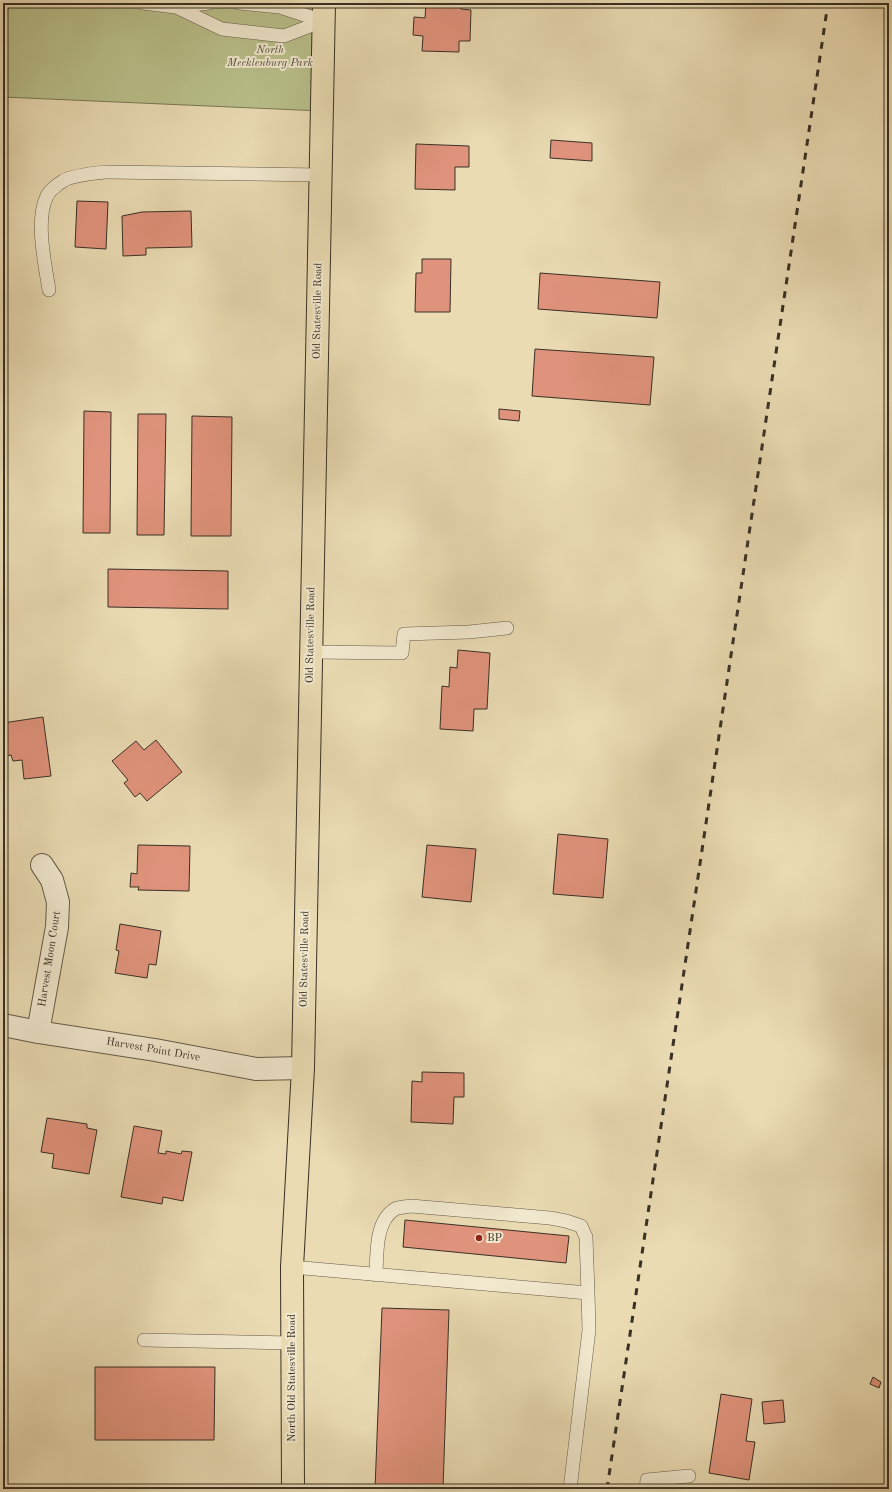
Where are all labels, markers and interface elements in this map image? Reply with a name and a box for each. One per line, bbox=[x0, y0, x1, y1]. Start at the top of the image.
park label: North Mecklenburg Park bbox=[226, 45, 313, 69]
street label: Old Statesville Road bbox=[312, 262, 324, 359]
street label: Old Statesville Road bbox=[305, 586, 317, 683]
street label: Harvest Moon Court bbox=[37, 910, 63, 1008]
street label: Old Statesville Road bbox=[299, 910, 311, 1007]
street label: Harvest Point Drive bbox=[105, 1036, 201, 1064]
marker: BP bbox=[474, 1233, 484, 1243]
place label: BP bbox=[487, 1233, 502, 1244]
street label: North Old Statesville Road bbox=[287, 1314, 298, 1442]

